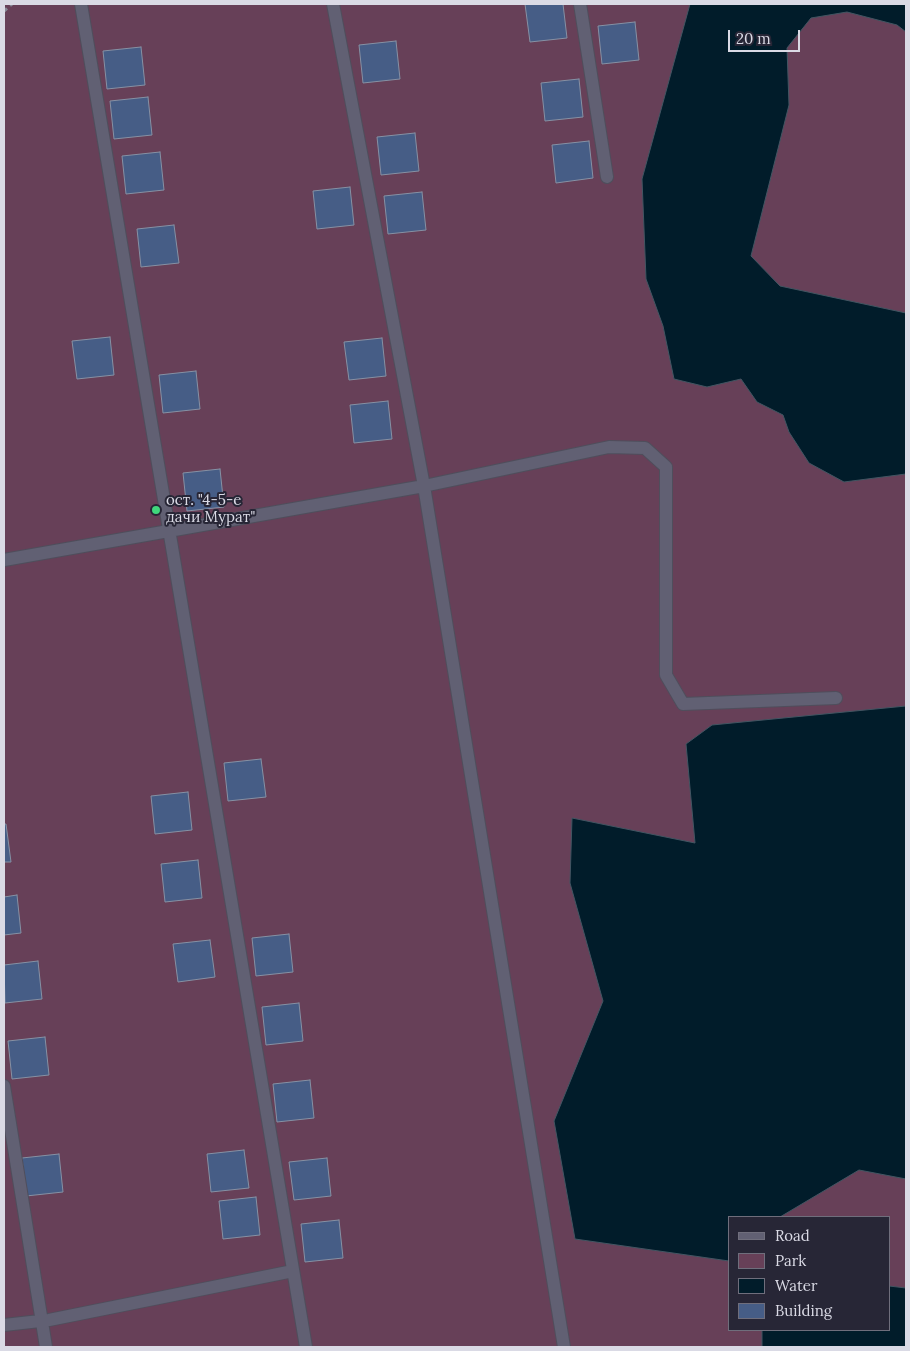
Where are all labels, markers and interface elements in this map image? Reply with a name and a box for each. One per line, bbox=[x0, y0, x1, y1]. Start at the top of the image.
scale bar bbox=[730, 20, 802, 52]
text: 20 m bbox=[736, 29, 771, 48]
place label: ост. "4-5-е дачи Мурат" bbox=[166, 492, 255, 527]
marker: ост. "4-5-е дачи Мурат" bbox=[150, 504, 162, 516]
legend bbox=[728, 1216, 890, 1331]
text: Road bbox=[775, 1226, 810, 1245]
text: Park bbox=[775, 1251, 806, 1270]
text: Water bbox=[775, 1276, 817, 1295]
text: Building bbox=[775, 1301, 832, 1320]

